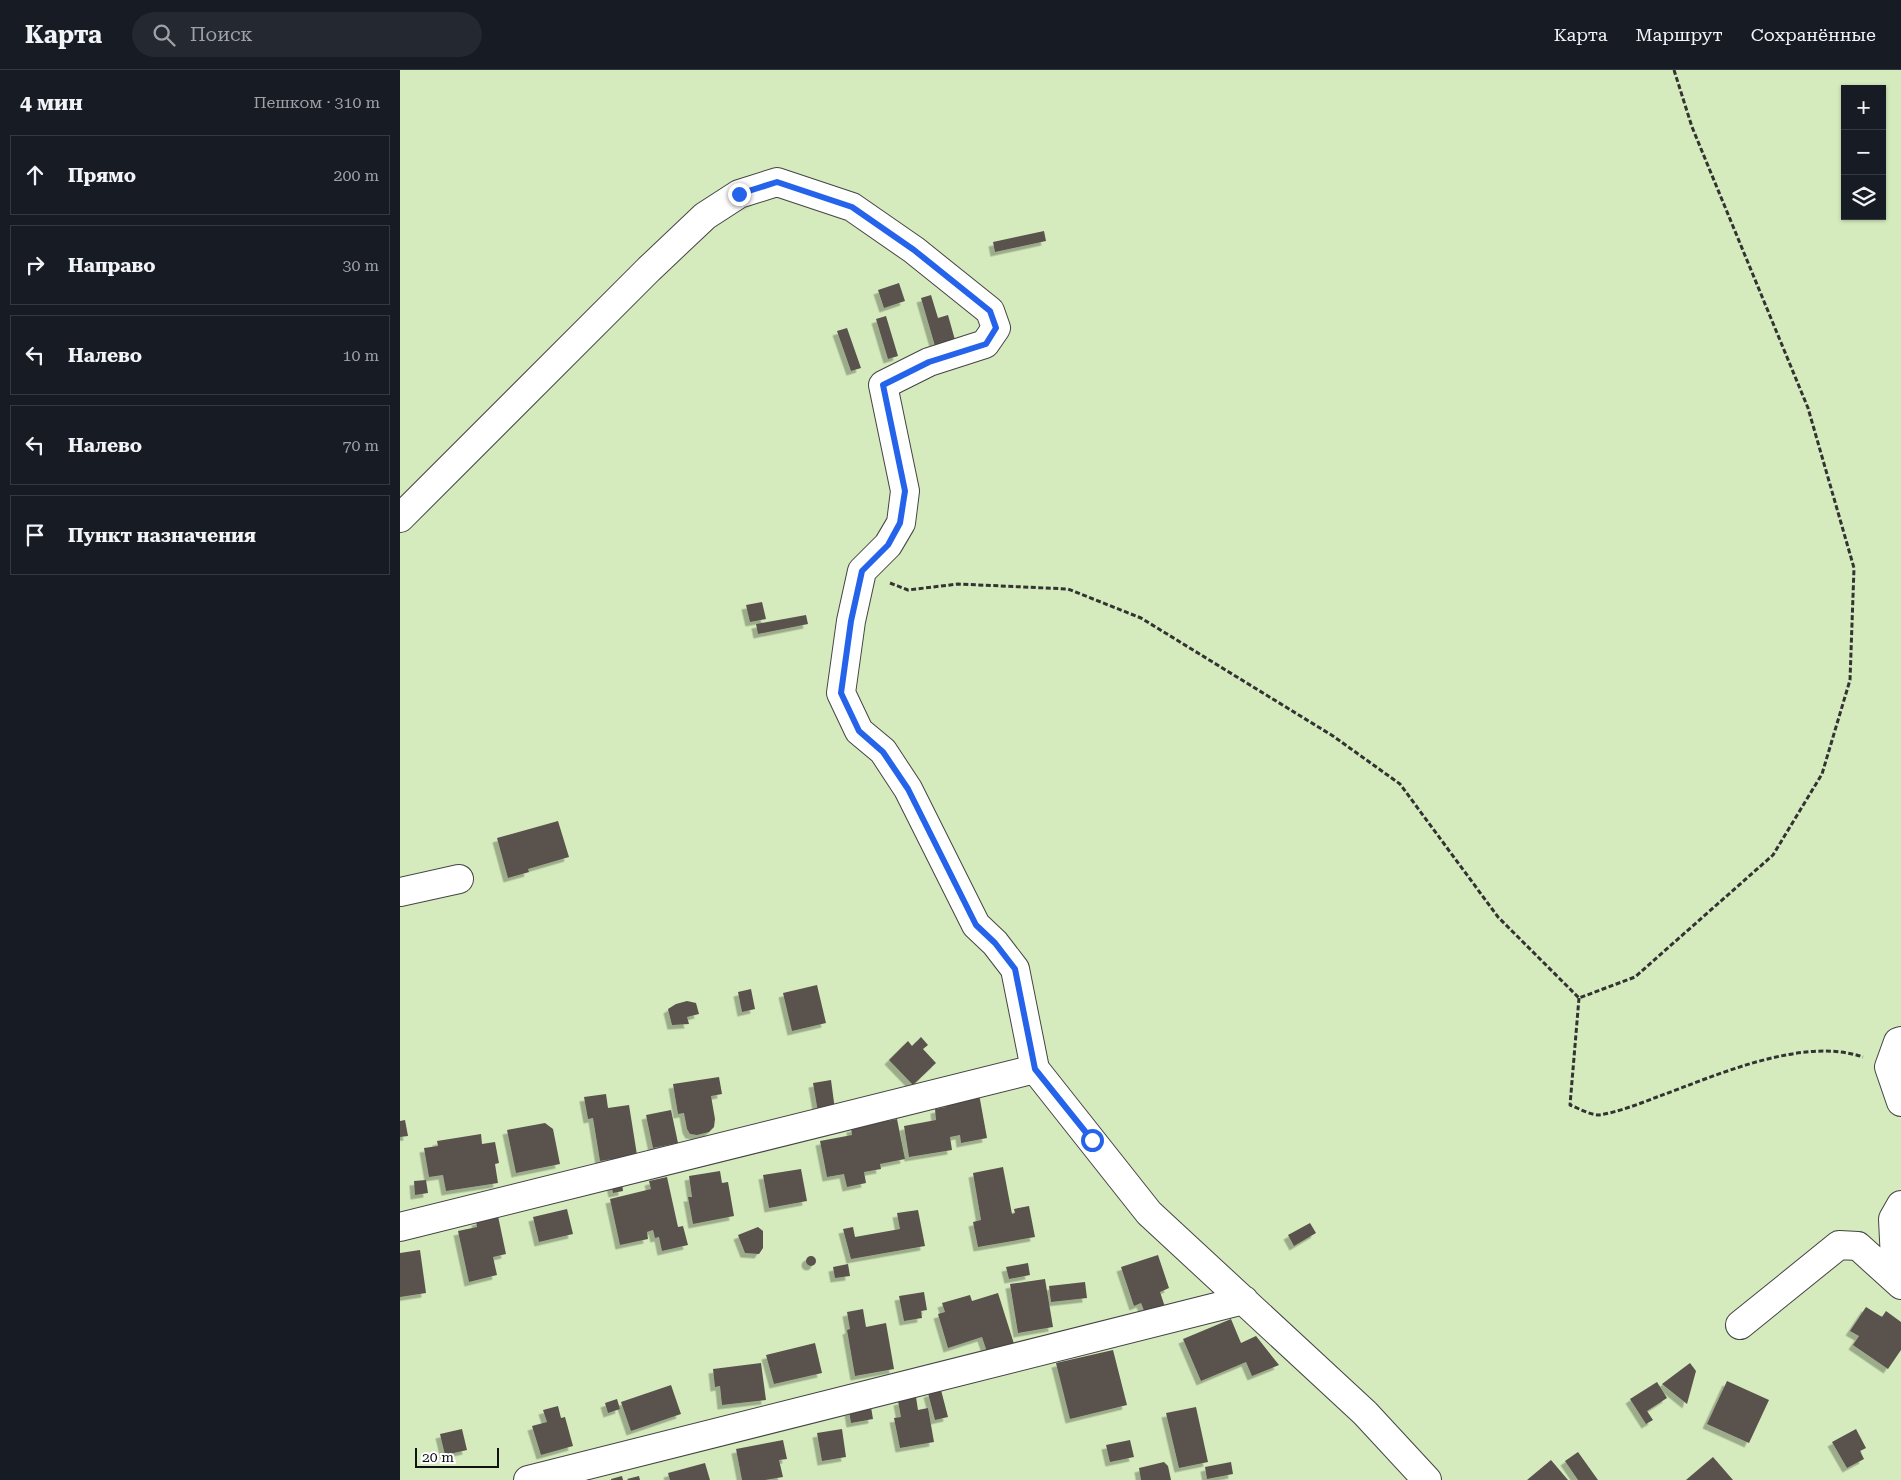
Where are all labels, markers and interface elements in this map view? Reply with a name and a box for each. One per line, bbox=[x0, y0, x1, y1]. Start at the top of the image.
search box bbox=[132, 12, 482, 57]
text: Карта bbox=[25, 21, 102, 49]
icon: search bbox=[150, 21, 178, 49]
text: Поиск bbox=[190, 23, 253, 46]
text: Карта bbox=[1554, 24, 1608, 45]
text: Маршрут bbox=[1636, 24, 1723, 45]
text: Сохранённые bbox=[1751, 24, 1876, 45]
map controls bbox=[1841, 85, 1886, 220]
button: + bbox=[1841, 85, 1886, 130]
text: 4 мин bbox=[20, 91, 83, 115]
text: Пешком · 310 m bbox=[253, 93, 380, 112]
button: − bbox=[1841, 130, 1886, 175]
icon: ahead bbox=[21, 161, 49, 189]
text: Прямо bbox=[68, 164, 136, 187]
text: 200 m bbox=[333, 166, 379, 185]
button: layers bbox=[1841, 175, 1886, 220]
route end bbox=[728, 183, 751, 206]
icon: right bbox=[21, 251, 49, 279]
text: Направо bbox=[68, 254, 155, 277]
text: 30 m bbox=[342, 256, 379, 275]
icon: left bbox=[21, 341, 49, 369]
text: Налево bbox=[68, 344, 142, 367]
text: 10 m bbox=[342, 346, 379, 365]
icon: left bbox=[21, 431, 49, 459]
text: Налево bbox=[68, 434, 142, 457]
text: 70 m bbox=[342, 436, 379, 455]
icon: arrive bbox=[21, 521, 49, 549]
text: Пункт назначения bbox=[68, 524, 256, 547]
route start bbox=[1081, 1129, 1104, 1152]
scale bar bbox=[415, 1445, 499, 1468]
text: 20 m bbox=[422, 1449, 454, 1465]

